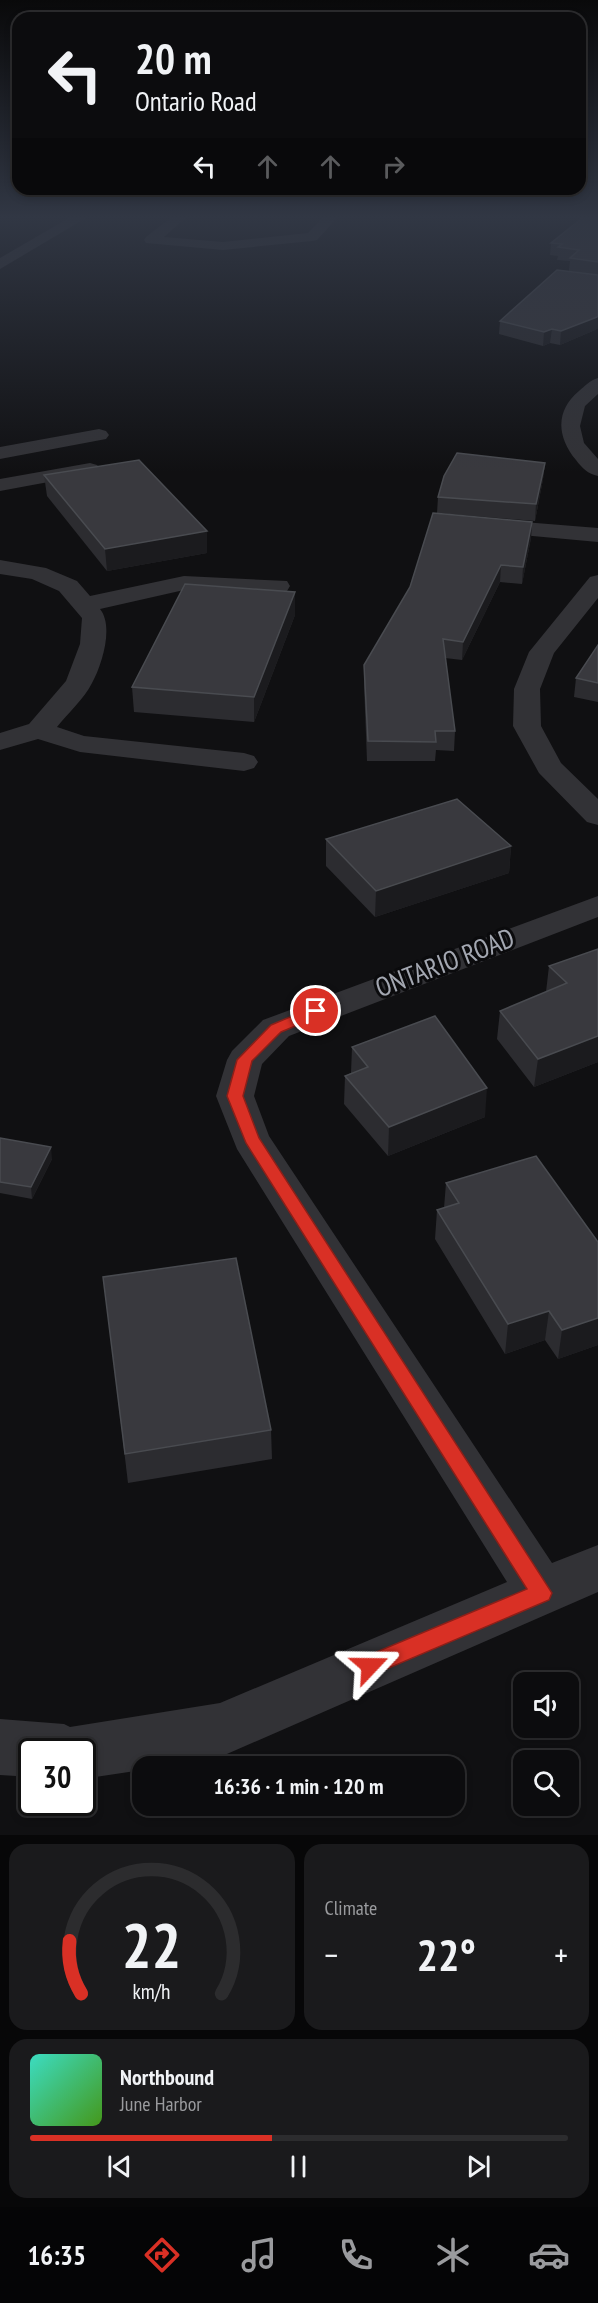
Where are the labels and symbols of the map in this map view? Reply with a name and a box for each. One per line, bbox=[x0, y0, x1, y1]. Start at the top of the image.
street label: ONTARIO ROAD bbox=[370, 920, 519, 1004]
pin bbox=[290, 985, 341, 1036]
position arrow bbox=[338, 1634, 402, 1698]
speed limit sign: 30 bbox=[18, 1738, 96, 1816]

